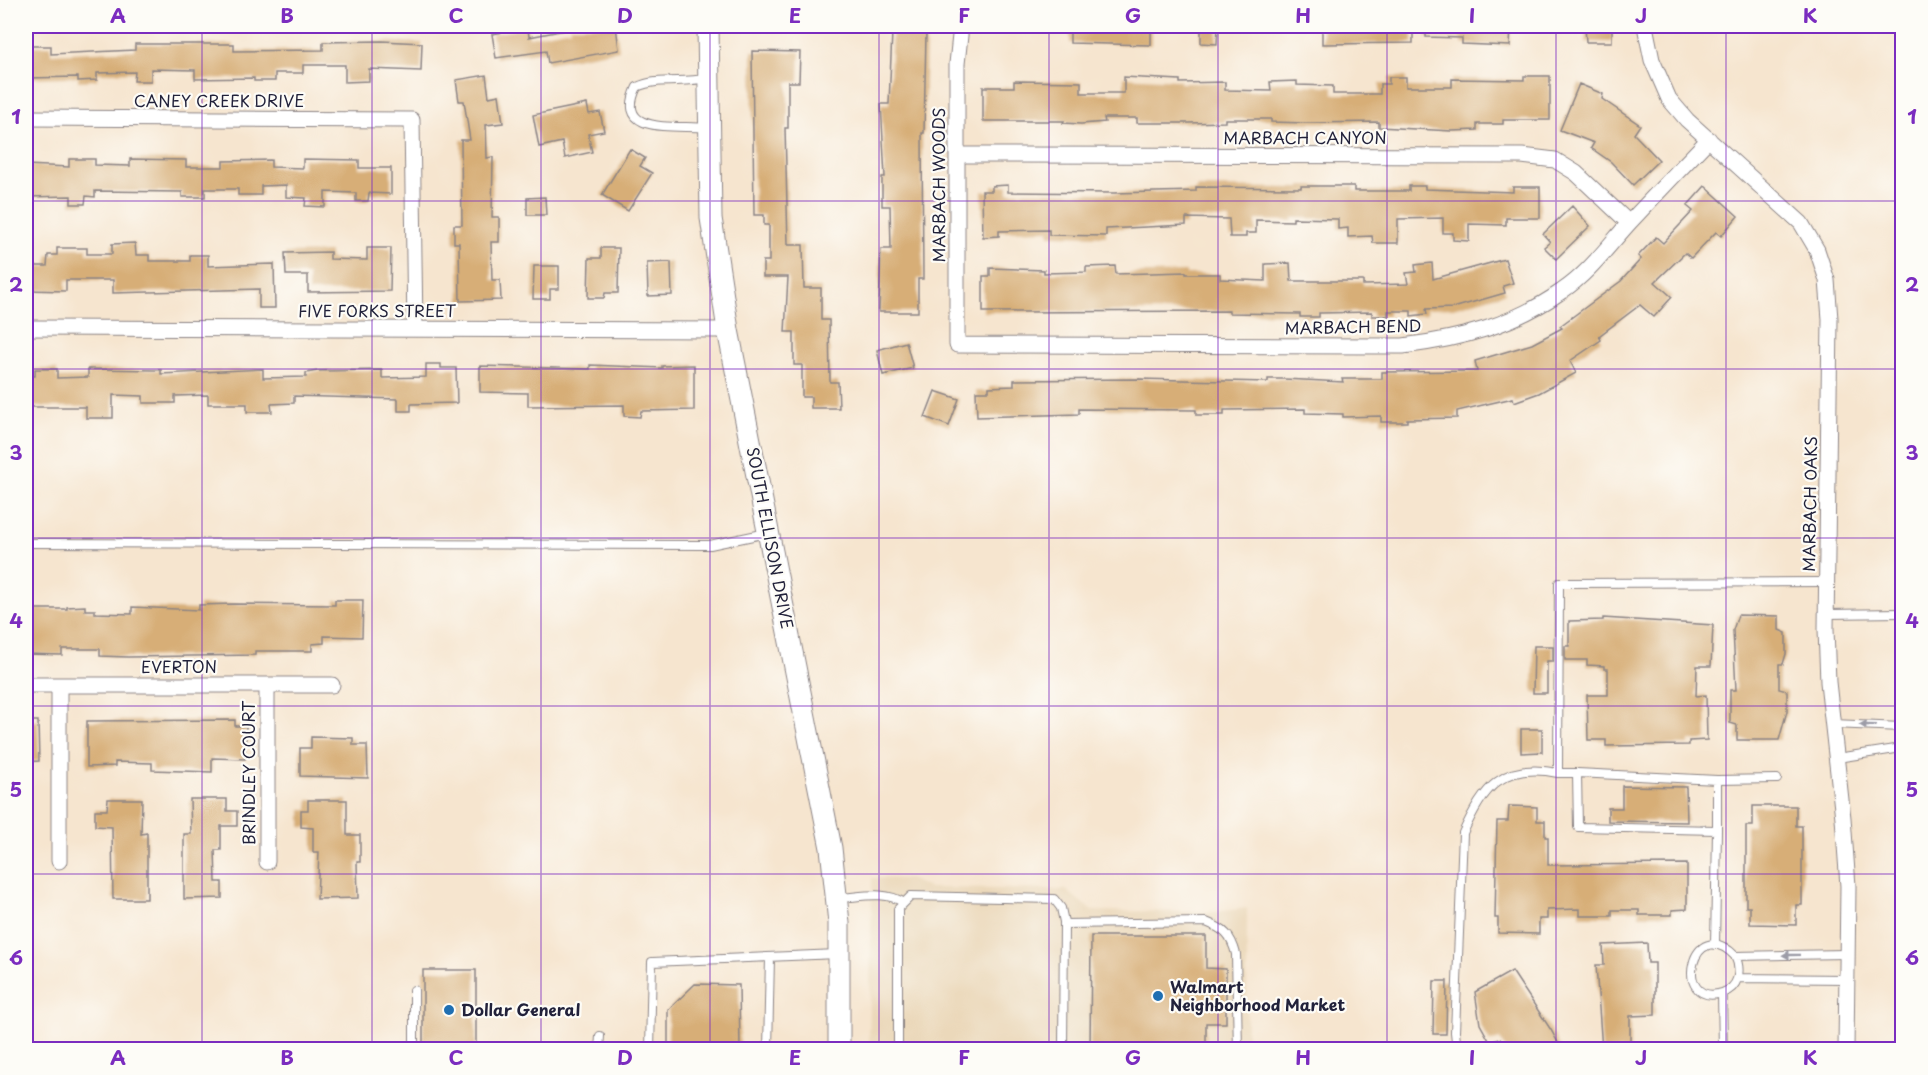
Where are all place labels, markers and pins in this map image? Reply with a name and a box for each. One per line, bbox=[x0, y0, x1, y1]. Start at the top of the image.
place label: Walmart Neighborhood Market bbox=[1170, 974, 1346, 1016]
marker: Walmart Neighborhood Market bbox=[1151, 989, 1165, 1003]
place label: Dollar General bbox=[461, 997, 580, 1021]
marker: Dollar General bbox=[442, 1003, 456, 1017]

